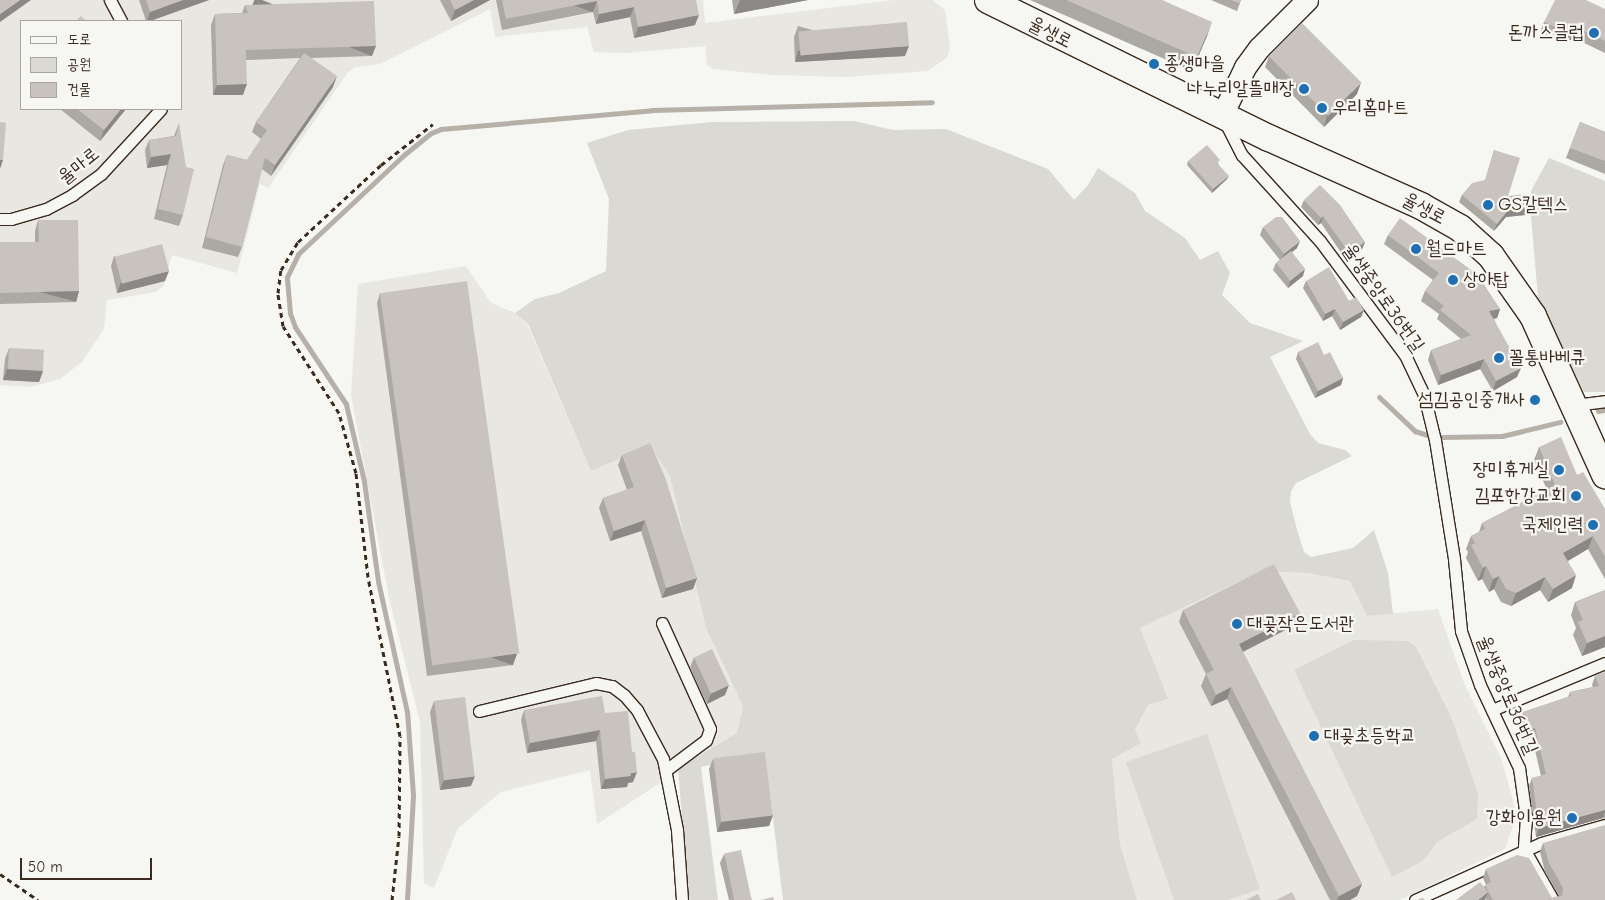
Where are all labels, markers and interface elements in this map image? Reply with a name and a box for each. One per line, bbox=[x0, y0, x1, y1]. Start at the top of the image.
street label: 율생로 bbox=[1024, 12, 1076, 54]
legend bbox=[20, 20, 182, 110]
place label: 돈까스클럽 bbox=[1508, 22, 1584, 44]
marker: 돈까스클럽 bbox=[1588, 27, 1600, 39]
text: 도로 bbox=[67, 30, 91, 48]
place label: 종생마을 bbox=[1164, 53, 1225, 75]
text: 공원 bbox=[67, 55, 91, 73]
marker: 종생마을 bbox=[1148, 58, 1160, 70]
place label: 나누리알뜰매장 bbox=[1187, 78, 1294, 100]
text: 건물 bbox=[67, 80, 91, 98]
marker: 나누리알뜰매장 bbox=[1298, 83, 1310, 95]
place label: 우리홈마트 bbox=[1332, 97, 1408, 119]
marker: 우리홈마트 bbox=[1316, 102, 1328, 114]
street label: 율마로 bbox=[54, 143, 104, 189]
street label: 율생로 bbox=[1398, 188, 1450, 230]
place label: GS칼텍스 bbox=[1498, 194, 1568, 216]
marker: GS칼텍스 bbox=[1482, 199, 1494, 211]
place label: 월드마트 bbox=[1426, 238, 1487, 260]
street label: 율생중앙로36번길 bbox=[1337, 239, 1429, 357]
marker: 월드마트 bbox=[1410, 243, 1422, 255]
place label: 상아탑 bbox=[1463, 269, 1509, 291]
marker: 상아탑 bbox=[1447, 274, 1459, 286]
place label: 꼴통바베큐 bbox=[1509, 347, 1585, 369]
marker: 꼴통바베큐 bbox=[1493, 352, 1505, 364]
place label: 섬김공인중개사 bbox=[1418, 389, 1525, 411]
marker: 섬김공인중개사 bbox=[1529, 394, 1541, 406]
place label: 장미휴게실 bbox=[1473, 459, 1549, 481]
marker: 장미휴게실 bbox=[1553, 464, 1565, 476]
place label: 김포한강교회 bbox=[1474, 485, 1566, 507]
marker: 김포한강교회 bbox=[1570, 490, 1582, 502]
place label: 국제인력 bbox=[1522, 514, 1583, 536]
marker: 국제인력 bbox=[1587, 519, 1599, 531]
place label: 대곶작은도서관 bbox=[1247, 613, 1354, 635]
marker: 대곶작은도서관 bbox=[1231, 618, 1243, 630]
street label: 율생중앙로36번길 bbox=[1472, 632, 1542, 758]
place label: 대곶초등학교 bbox=[1324, 725, 1416, 747]
marker: 대곶초등학교 bbox=[1308, 730, 1320, 742]
place label: 강화이용원 bbox=[1486, 807, 1562, 829]
marker: 강화이용원 bbox=[1566, 812, 1578, 824]
scale bar bbox=[22, 848, 155, 880]
text: 50 m bbox=[28, 858, 63, 876]

